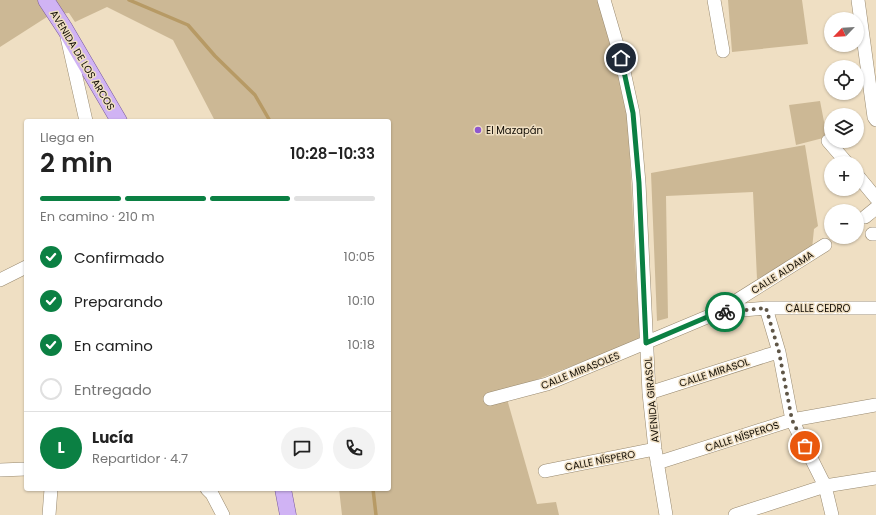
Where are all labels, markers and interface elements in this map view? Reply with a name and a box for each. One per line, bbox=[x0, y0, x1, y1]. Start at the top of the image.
street label: AVENIDA DE LOS ARCOS bbox=[47, 7, 119, 113]
north arrow bbox=[824, 12, 864, 52]
map controls bbox=[824, 12, 864, 244]
pin bbox=[604, 41, 638, 75]
icon: home bbox=[610, 47, 632, 69]
button: locate bbox=[824, 60, 864, 100]
button: layers bbox=[824, 108, 864, 148]
place label: El Mazapán bbox=[486, 123, 543, 138]
marker: El Mazapán bbox=[473, 125, 483, 135]
text: Llega en bbox=[40, 128, 94, 147]
text: 10:28–10:33 bbox=[290, 143, 375, 164]
text: 2 min bbox=[40, 145, 113, 181]
button: + bbox=[824, 156, 864, 196]
button: − bbox=[824, 204, 864, 244]
text: En camino · 210 m bbox=[40, 207, 155, 226]
icon: check bbox=[40, 246, 62, 268]
text: Confirmado bbox=[74, 247, 164, 268]
text: 10:05 bbox=[344, 247, 375, 266]
street label: CALLE ALDAMA bbox=[748, 247, 817, 298]
icon: check bbox=[40, 290, 62, 312]
text: Preparando bbox=[74, 291, 163, 312]
text: 10:10 bbox=[348, 291, 375, 310]
courier bbox=[705, 292, 745, 332]
icon: bike bbox=[714, 301, 736, 323]
street label: CALLE CEDRO bbox=[786, 301, 851, 316]
icon: check bbox=[40, 334, 62, 356]
text: En camino bbox=[74, 335, 153, 356]
text: 10:18 bbox=[348, 335, 375, 354]
street label: CALLE MIRASOLES bbox=[539, 348, 622, 393]
street label: CALLE MIRASOL bbox=[677, 354, 752, 391]
street label: AVENIDA GIRASOL bbox=[640, 356, 663, 443]
text: Entregado bbox=[74, 379, 152, 400]
street label: CALLE NÍSPEROS bbox=[703, 417, 781, 456]
text: Lucía bbox=[92, 427, 133, 448]
button: chat bbox=[281, 427, 323, 469]
button: phone bbox=[333, 427, 375, 469]
pin bbox=[788, 429, 822, 463]
icon: bag bbox=[794, 435, 816, 457]
text: L bbox=[57, 437, 65, 458]
street label: CALLE NÍSPERO bbox=[564, 446, 637, 475]
text: Repartidor · 4.7 bbox=[92, 449, 188, 468]

